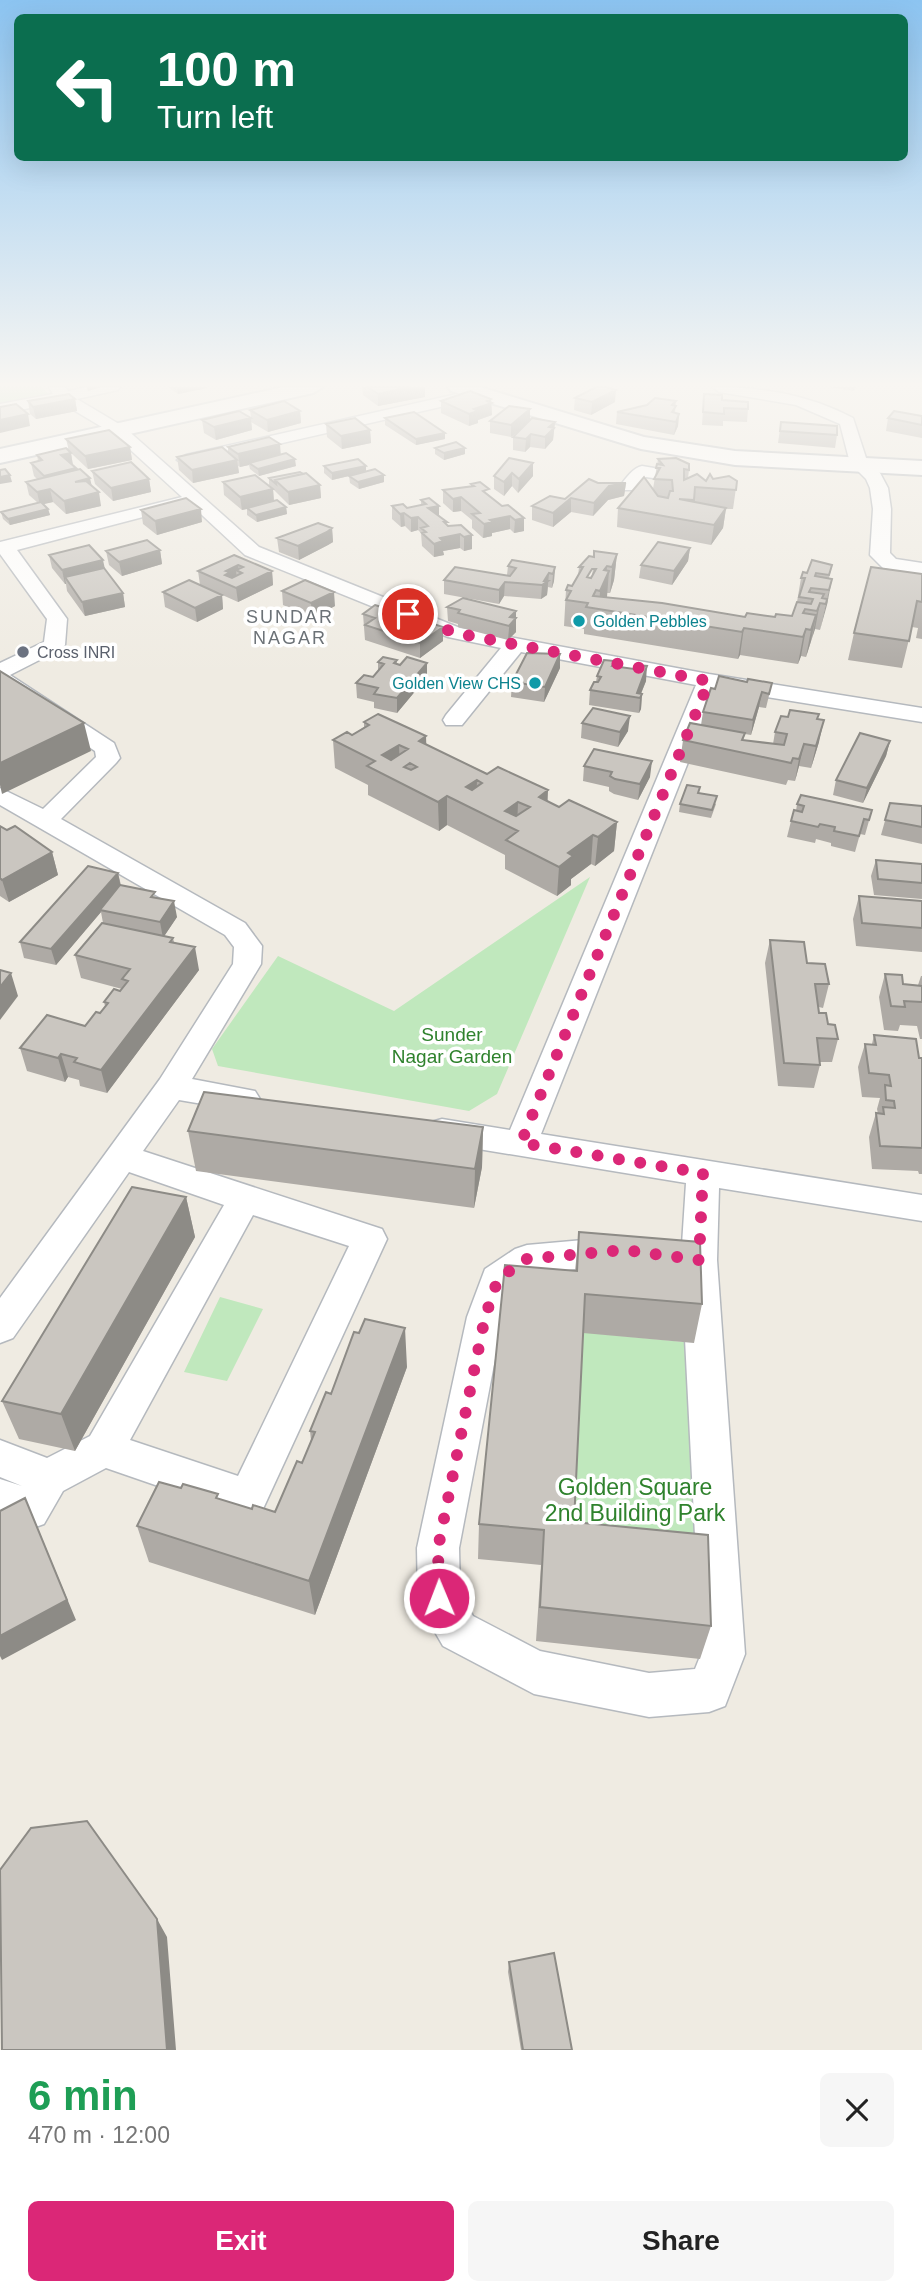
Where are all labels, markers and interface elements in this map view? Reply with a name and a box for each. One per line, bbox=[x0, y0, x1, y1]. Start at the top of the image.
icon: left bbox=[42, 42, 133, 133]
text: 100 m bbox=[157, 42, 296, 96]
text: Turn left bbox=[157, 99, 273, 135]
pin bbox=[378, 584, 438, 644]
icon: arrive bbox=[389, 595, 427, 633]
district label: SUNDAR NAGAR bbox=[246, 607, 334, 648]
marker: Golden Pebbles bbox=[571, 613, 587, 629]
place label: Golden Pebbles bbox=[593, 613, 707, 630]
marker: Cross INRI bbox=[15, 644, 31, 660]
place label: Cross INRI bbox=[37, 644, 115, 661]
place label: Golden View CHS bbox=[392, 675, 521, 692]
marker: Golden View CHS bbox=[527, 675, 543, 691]
park label: Sunder Nagar Garden bbox=[392, 1024, 512, 1067]
park label: Golden Square 2nd Building Park bbox=[545, 1474, 726, 1526]
position arrow bbox=[402, 1561, 476, 1635]
text: 6 min bbox=[28, 2072, 138, 2119]
button: close bbox=[820, 2073, 894, 2147]
text: 470 m · 12:00 bbox=[28, 2122, 170, 2148]
button: Exit bbox=[28, 2201, 454, 2281]
button: Share bbox=[468, 2201, 894, 2281]

